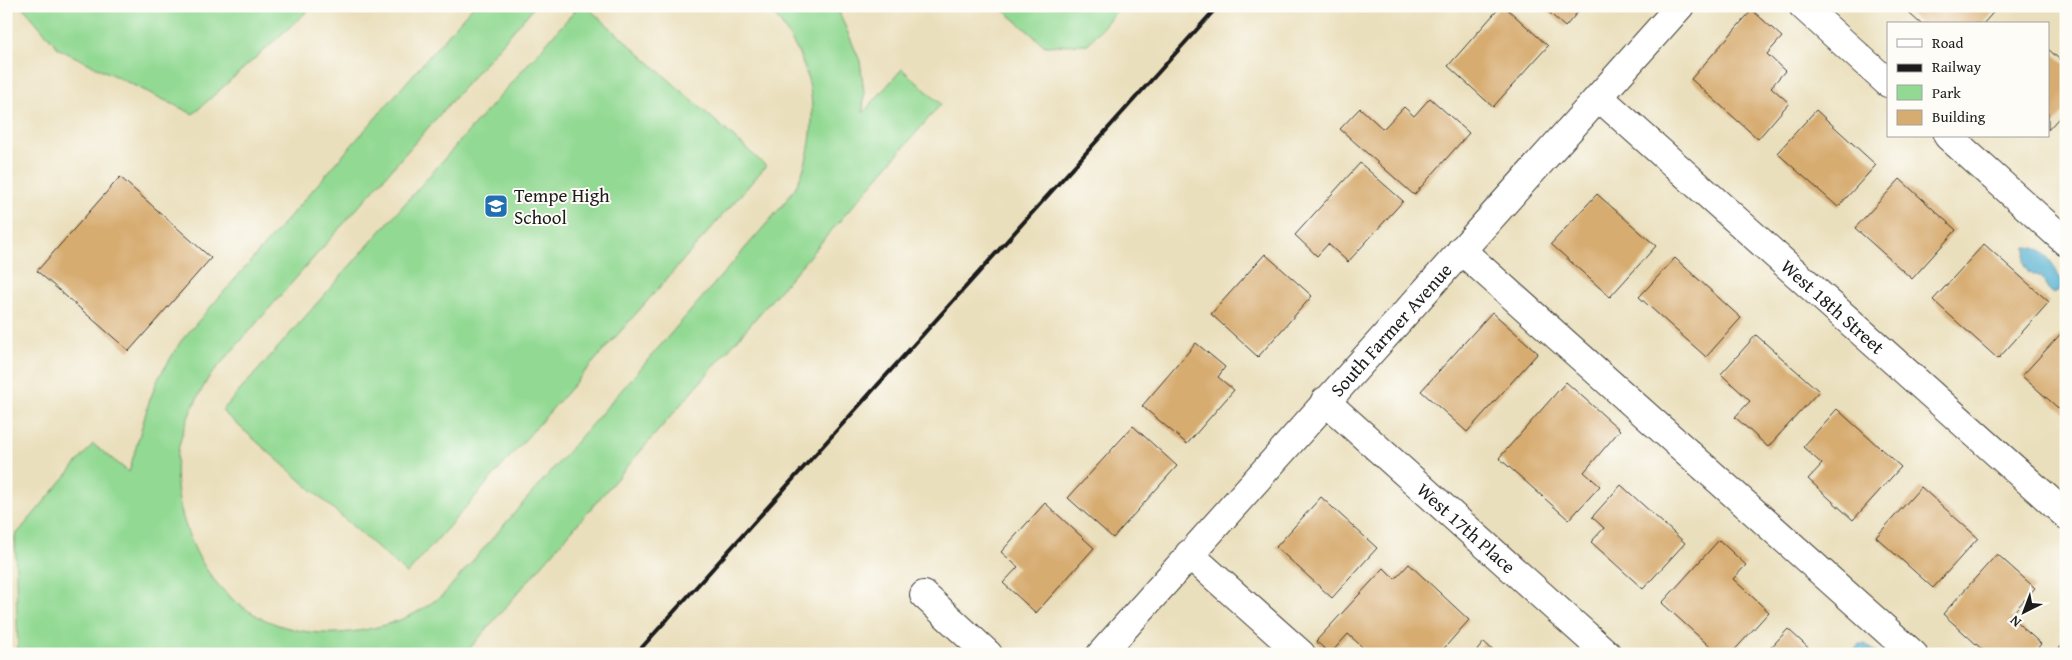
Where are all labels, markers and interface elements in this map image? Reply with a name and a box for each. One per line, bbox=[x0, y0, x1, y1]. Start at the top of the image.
legend bbox=[1887, 22, 2050, 138]
text: Road bbox=[1932, 32, 1963, 53]
text: Railway bbox=[1932, 56, 1982, 77]
text: Park bbox=[1932, 82, 1961, 103]
text: Building bbox=[1932, 106, 1986, 127]
place label: Tempe High School bbox=[514, 181, 610, 231]
school or university icon: Tempe High School bbox=[483, 193, 509, 219]
street label: West 18th Street bbox=[1775, 252, 1891, 361]
street label: South Farmer Avenue bbox=[1323, 256, 1458, 403]
street label: West 17th Place bbox=[1411, 476, 1522, 580]
north arrow bbox=[2000, 588, 2050, 638]
text: N bbox=[2005, 611, 2025, 632]

